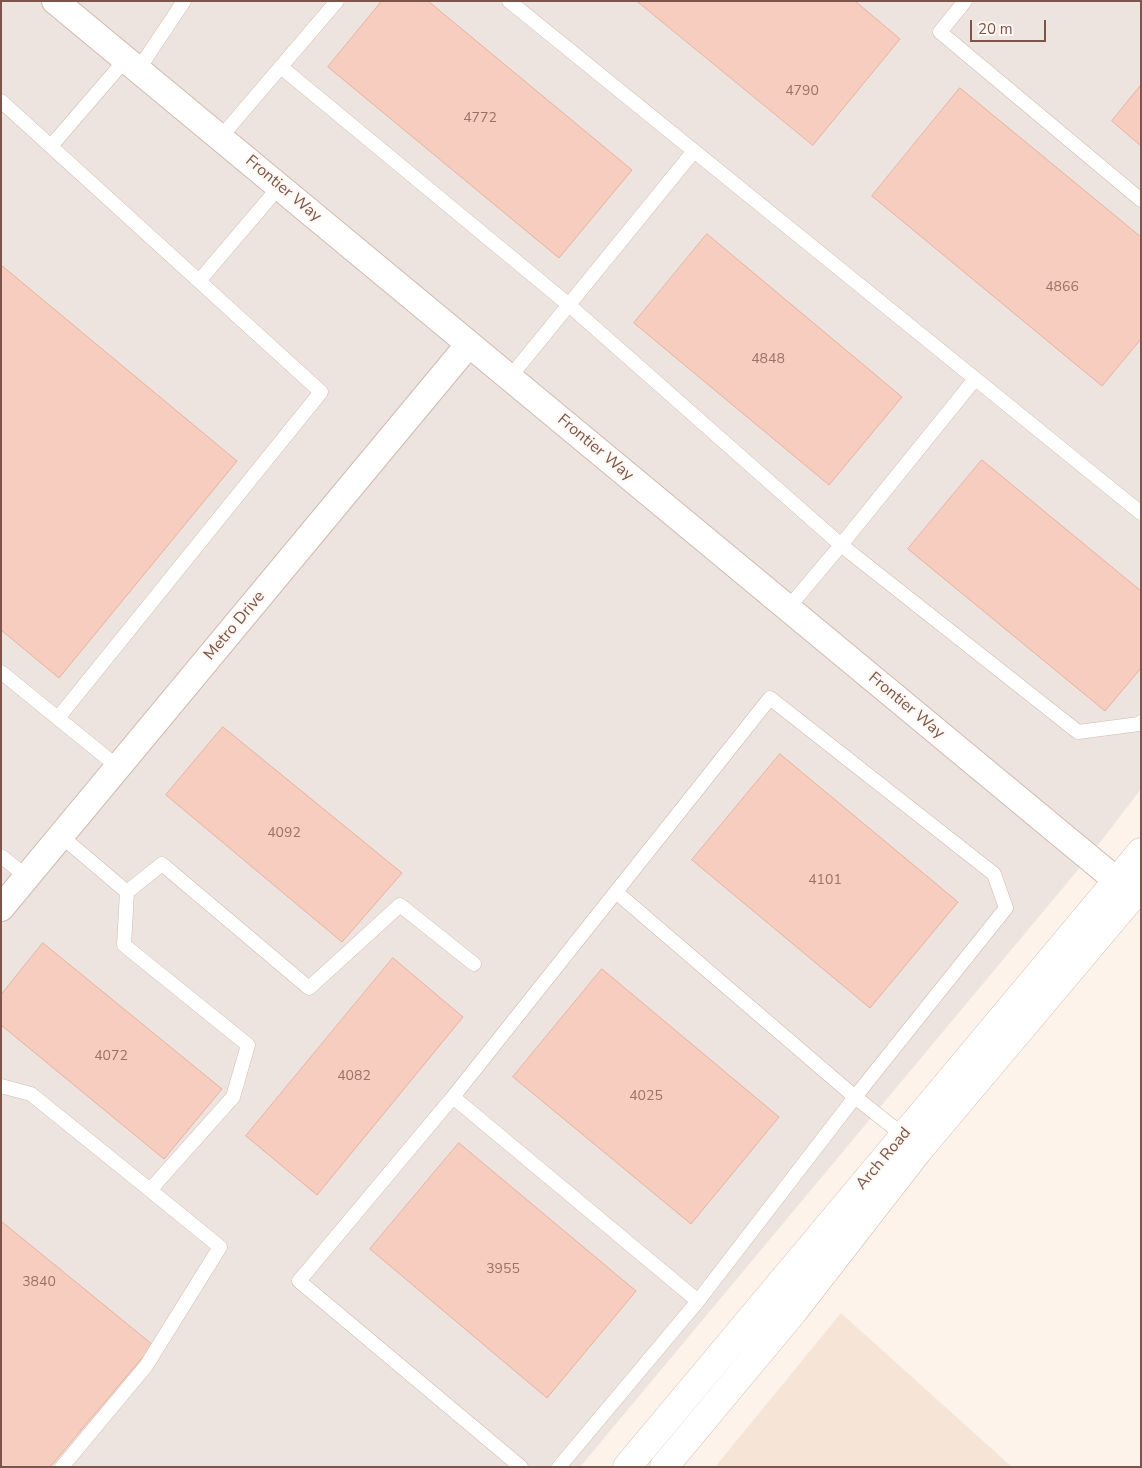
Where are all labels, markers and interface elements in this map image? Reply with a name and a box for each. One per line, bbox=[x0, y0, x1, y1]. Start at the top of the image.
scale bar bbox=[972, 10, 1048, 42]
text: 20 m bbox=[978, 19, 1013, 39]
house number: 4790 bbox=[785, 84, 819, 100]
house number: 4772 bbox=[463, 111, 497, 127]
street label: Frontier Way bbox=[241, 152, 325, 226]
house number: 4866 bbox=[1045, 280, 1079, 296]
house number: 4848 bbox=[751, 352, 785, 368]
street label: Frontier Way bbox=[553, 411, 637, 485]
street label: Metro Drive bbox=[201, 588, 269, 664]
street label: Frontier Way bbox=[864, 669, 948, 743]
house number: 4092 bbox=[267, 826, 301, 842]
house number: 4101 bbox=[808, 873, 842, 889]
house number: 4072 bbox=[94, 1049, 128, 1065]
house number: 4082 bbox=[337, 1069, 371, 1085]
house number: 4025 bbox=[629, 1089, 663, 1105]
street label: Arch Road bbox=[853, 1124, 915, 1194]
house number: 3955 bbox=[486, 1262, 520, 1278]
house number: 3840 bbox=[22, 1275, 56, 1291]

